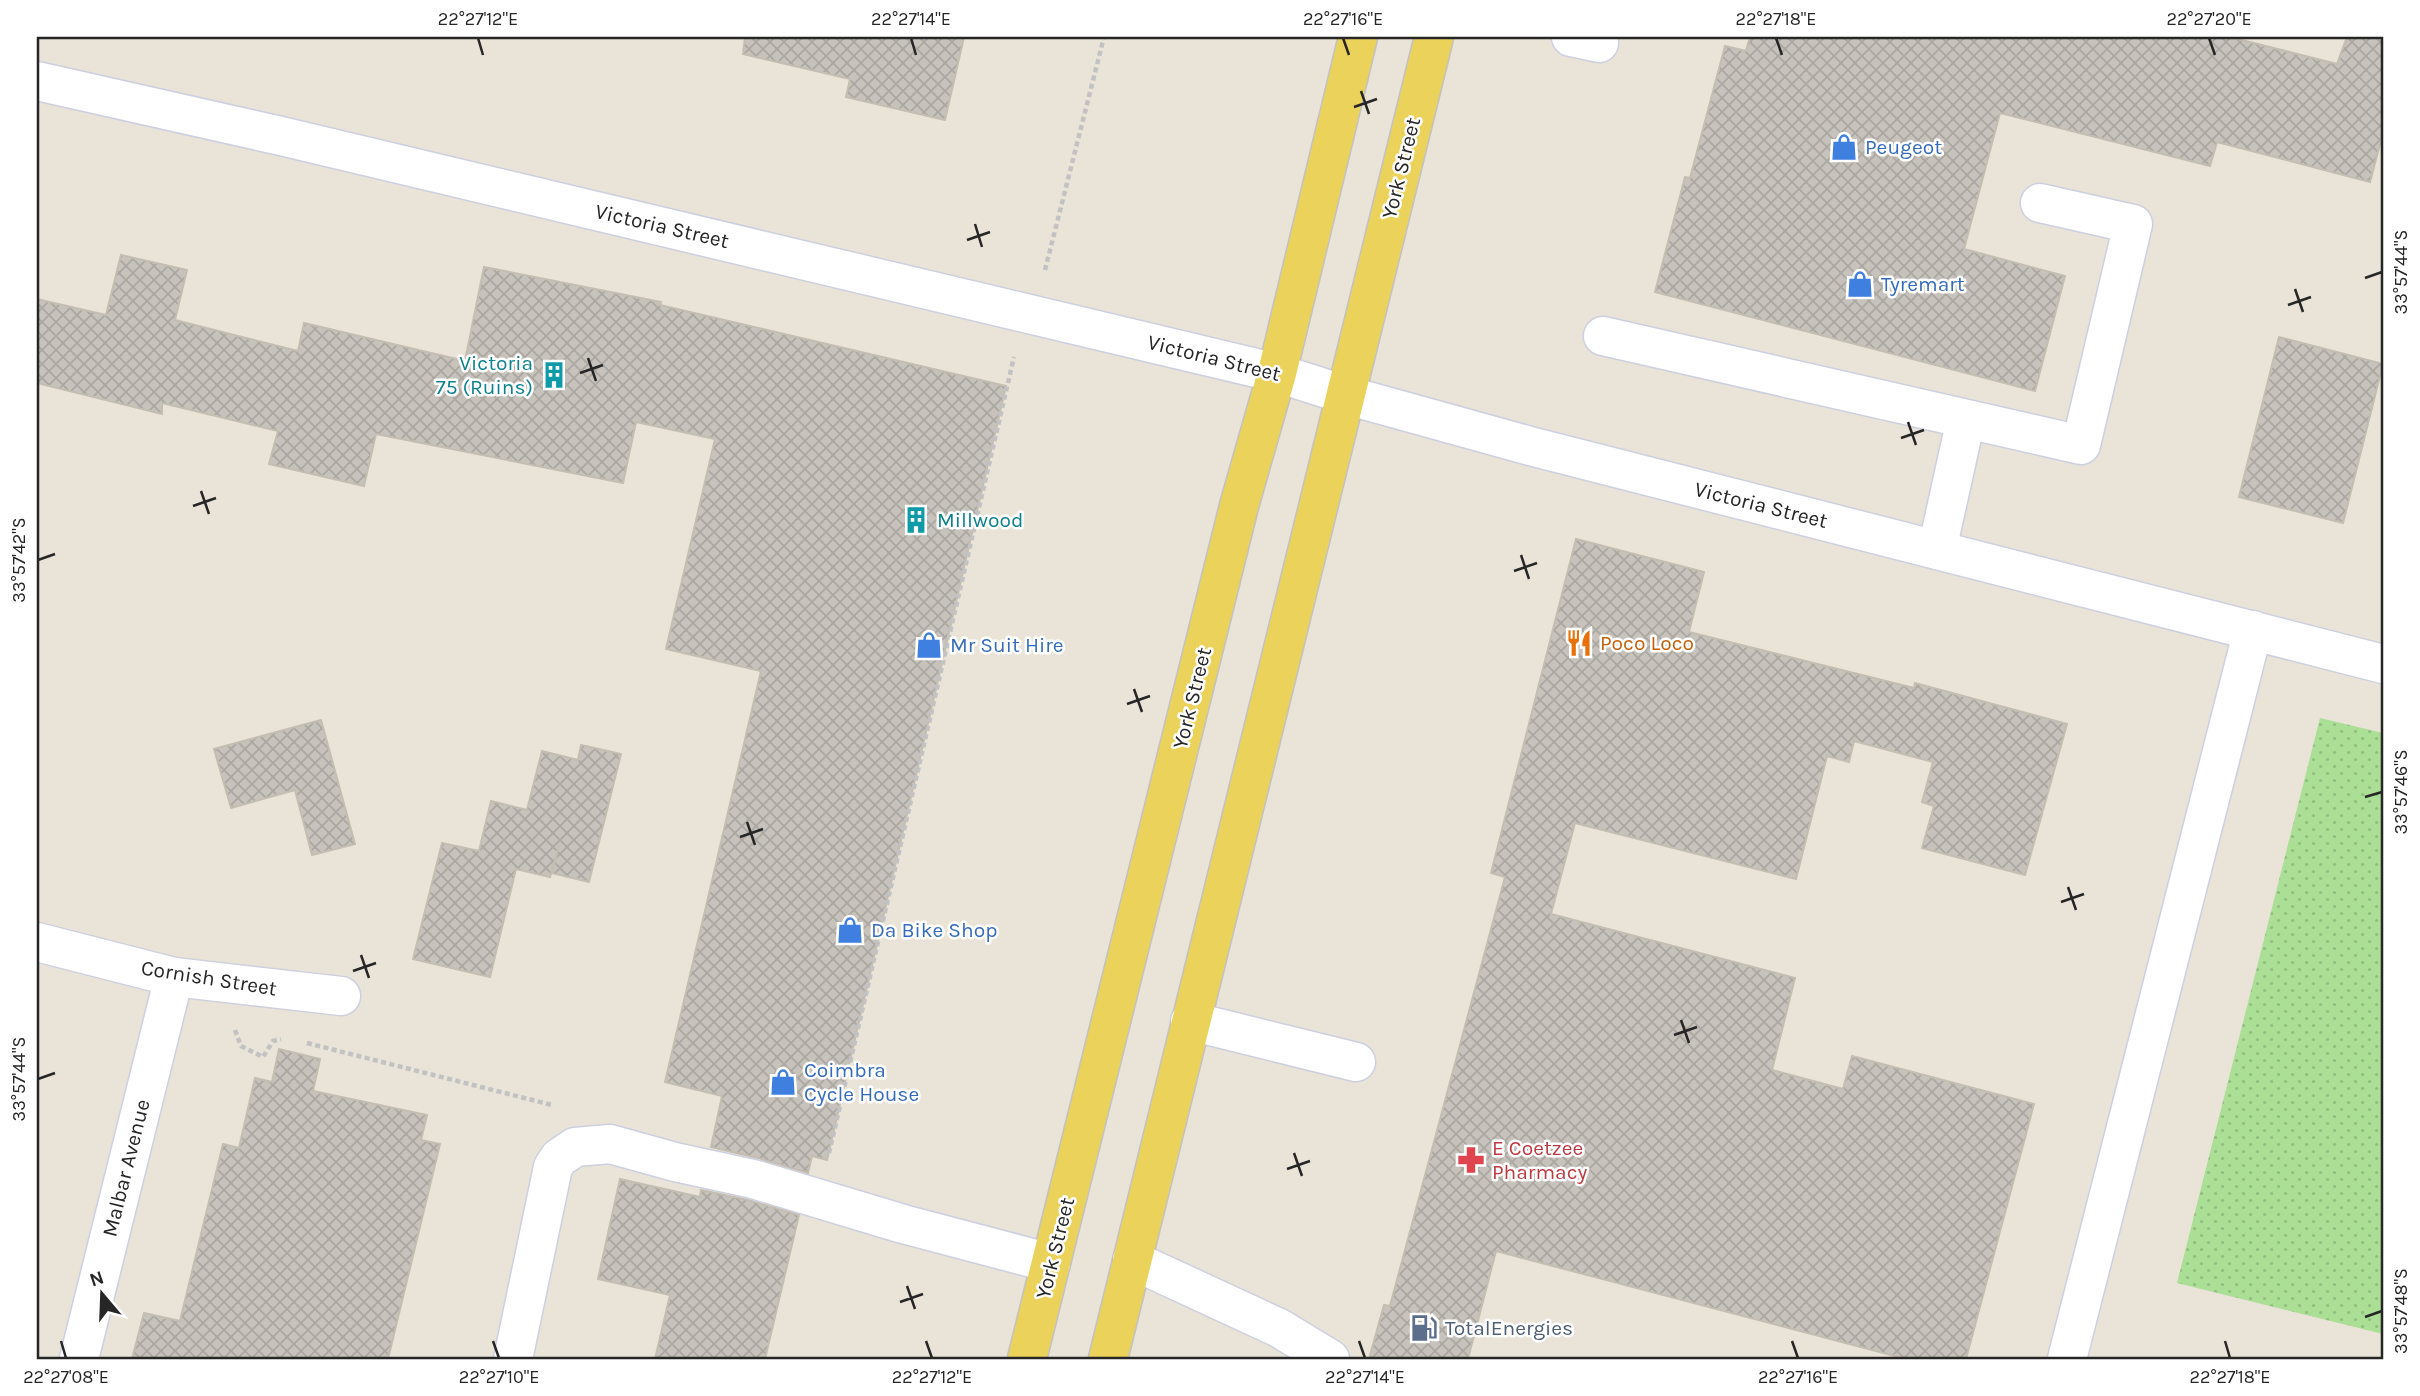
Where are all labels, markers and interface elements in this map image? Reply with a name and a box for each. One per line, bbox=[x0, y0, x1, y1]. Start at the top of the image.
text: 22°27'12"E bbox=[438, 8, 518, 30]
text: 22°27'14"E bbox=[871, 8, 951, 30]
text: 22°27'16"E bbox=[1303, 8, 1383, 30]
text: 22°27'18"E bbox=[1736, 8, 1816, 30]
text: 22°27'20"E bbox=[2166, 8, 2252, 30]
street label: York Street bbox=[1377, 115, 1425, 221]
shop icon: Peugeot bbox=[1829, 132, 1859, 162]
place label: Peugeot bbox=[1865, 135, 1942, 159]
street label: Victoria Street bbox=[593, 199, 731, 253]
text: 33°57'44"S bbox=[2390, 230, 2412, 314]
shop icon: Tyremart bbox=[1845, 269, 1875, 299]
place label: Tyremart bbox=[1881, 272, 1965, 296]
street label: Victoria Street bbox=[1145, 330, 1283, 386]
place label: Victoria 75 (Ruins) bbox=[436, 351, 533, 399]
building icon: Victoria 75 (Ruins) bbox=[539, 360, 569, 390]
street label: Victoria Street bbox=[1692, 477, 1830, 533]
building icon: Millwood bbox=[901, 505, 931, 535]
place label: Millwood bbox=[937, 508, 1023, 532]
text: 33°57'42"S bbox=[8, 517, 30, 603]
restaurant icon: Poco Loco bbox=[1564, 628, 1594, 658]
shop icon: Mr Suit Hire bbox=[914, 630, 944, 660]
place label: Poco Loco bbox=[1600, 631, 1694, 655]
place label: Mr Suit Hire bbox=[950, 633, 1064, 657]
street label: York Street bbox=[1168, 645, 1216, 751]
text: 33°57'46"S bbox=[2390, 749, 2412, 835]
shop icon: Da Bike Shop bbox=[835, 915, 865, 945]
place label: Da Bike Shop bbox=[871, 918, 997, 942]
street label: Cornish Street bbox=[139, 955, 279, 1001]
text: 33°57'44"S bbox=[8, 1037, 30, 1121]
place label: Coimbra Cycle House bbox=[804, 1058, 919, 1106]
shop icon: Coimbra Cycle House bbox=[768, 1067, 798, 1097]
street label: Malbar Avenue bbox=[97, 1097, 155, 1239]
place label: E Coetzee Pharmacy bbox=[1492, 1136, 1587, 1184]
pharmacy icon: E Coetzee Pharmacy bbox=[1456, 1145, 1486, 1175]
street label: York Street bbox=[1031, 1195, 1079, 1301]
north arrow bbox=[66, 1260, 136, 1330]
text: N bbox=[87, 1266, 107, 1291]
text: 33°57'48"S bbox=[2390, 1268, 2412, 1354]
fuel station icon: TotalEnergies bbox=[1409, 1313, 1439, 1343]
place label: TotalEnergies bbox=[1445, 1316, 1573, 1340]
text: 22°27'08"E bbox=[23, 1366, 109, 1388]
text: 22°27'10"E bbox=[459, 1366, 539, 1388]
text: 22°27'12"E bbox=[892, 1366, 972, 1388]
text: 22°27'14"E bbox=[1325, 1366, 1405, 1388]
text: 22°27'16"E bbox=[1758, 1366, 1838, 1388]
text: 22°27'18"E bbox=[2190, 1366, 2270, 1388]

